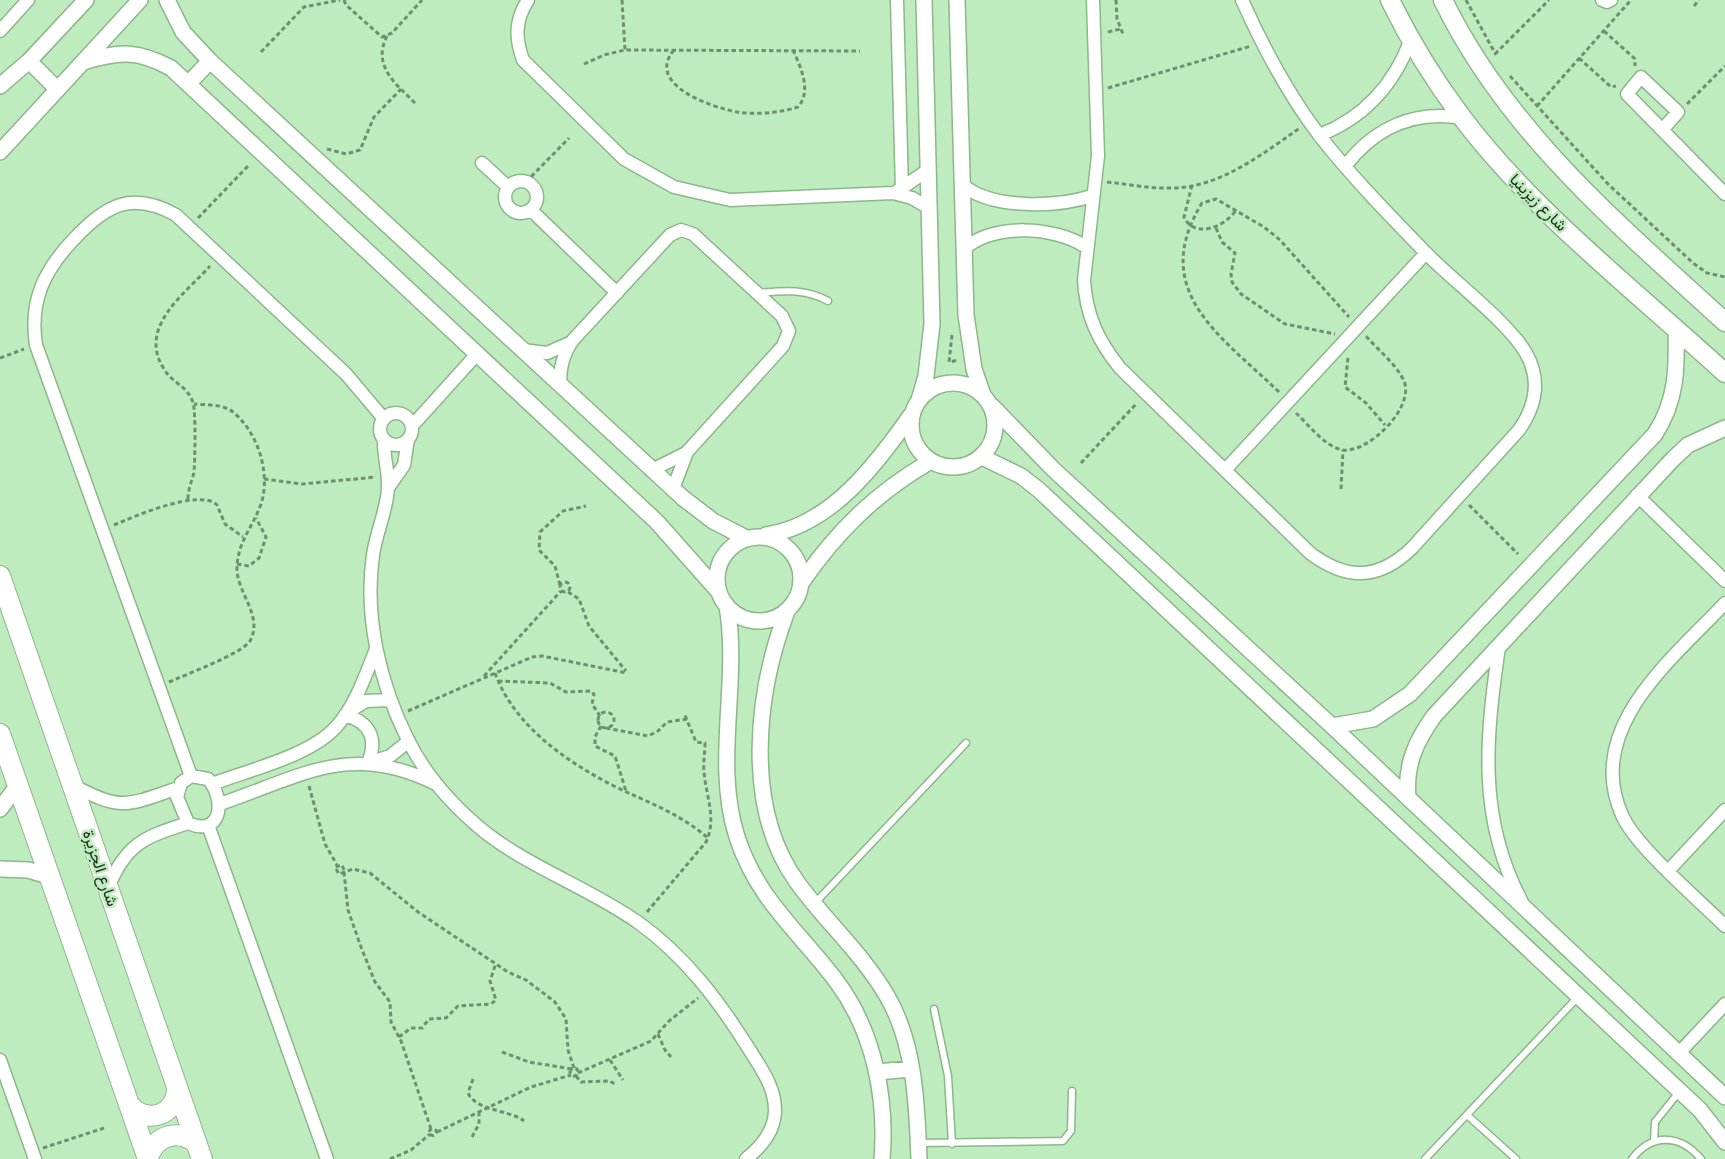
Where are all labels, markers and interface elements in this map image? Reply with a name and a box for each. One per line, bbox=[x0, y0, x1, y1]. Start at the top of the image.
street label: شارع زيزينيا bbox=[1505, 170, 1571, 236]
street label: شارع الجزيرة bbox=[77, 828, 122, 909]

